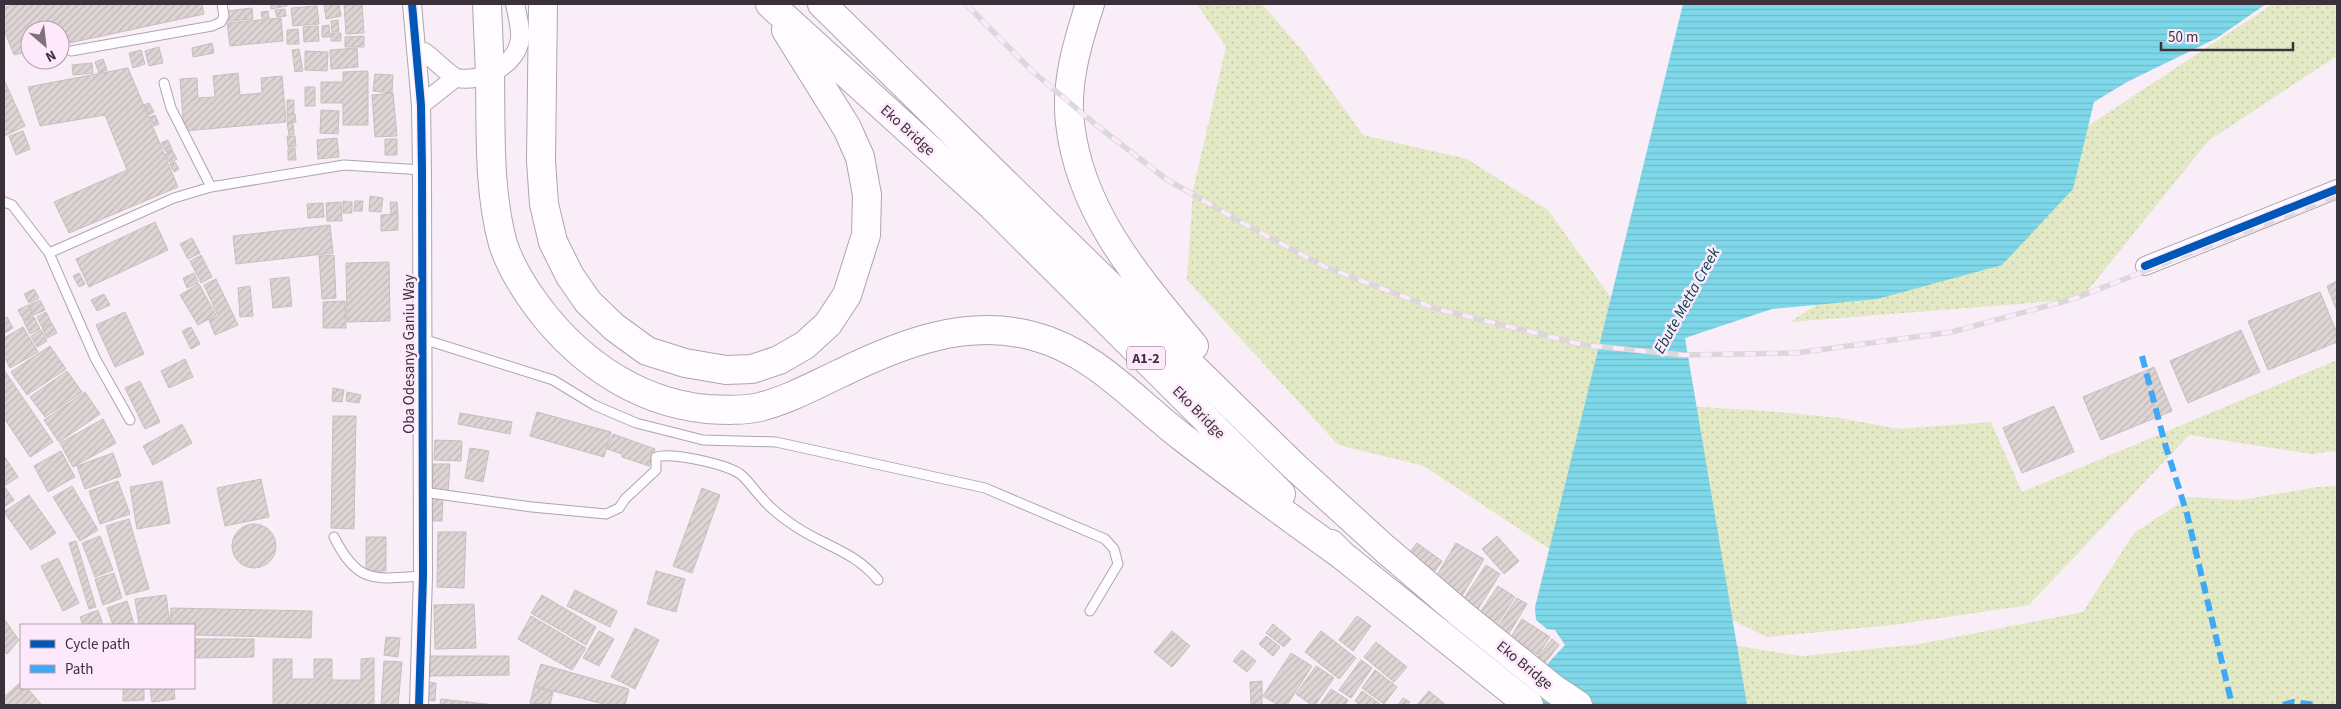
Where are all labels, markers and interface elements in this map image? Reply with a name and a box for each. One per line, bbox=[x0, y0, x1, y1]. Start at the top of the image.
north arrow bbox=[20, 20, 70, 70]
scale bar bbox=[2161, 20, 2294, 52]
text: 50 m bbox=[2168, 27, 2198, 48]
text: N bbox=[42, 45, 59, 67]
street label: Eko Bridge bbox=[876, 100, 940, 161]
water label: Ebute Metta Creek bbox=[1649, 243, 1725, 358]
street label: Oba Odesanya Ganiu Way bbox=[399, 274, 420, 434]
road number: A1-2 bbox=[1127, 346, 1165, 369]
street label: Eko Bridge bbox=[1168, 381, 1230, 443]
legend bbox=[20, 624, 195, 689]
text: Cycle path bbox=[65, 634, 130, 655]
street label: Eko Bridge bbox=[1492, 636, 1557, 695]
text: Path bbox=[65, 659, 93, 680]

